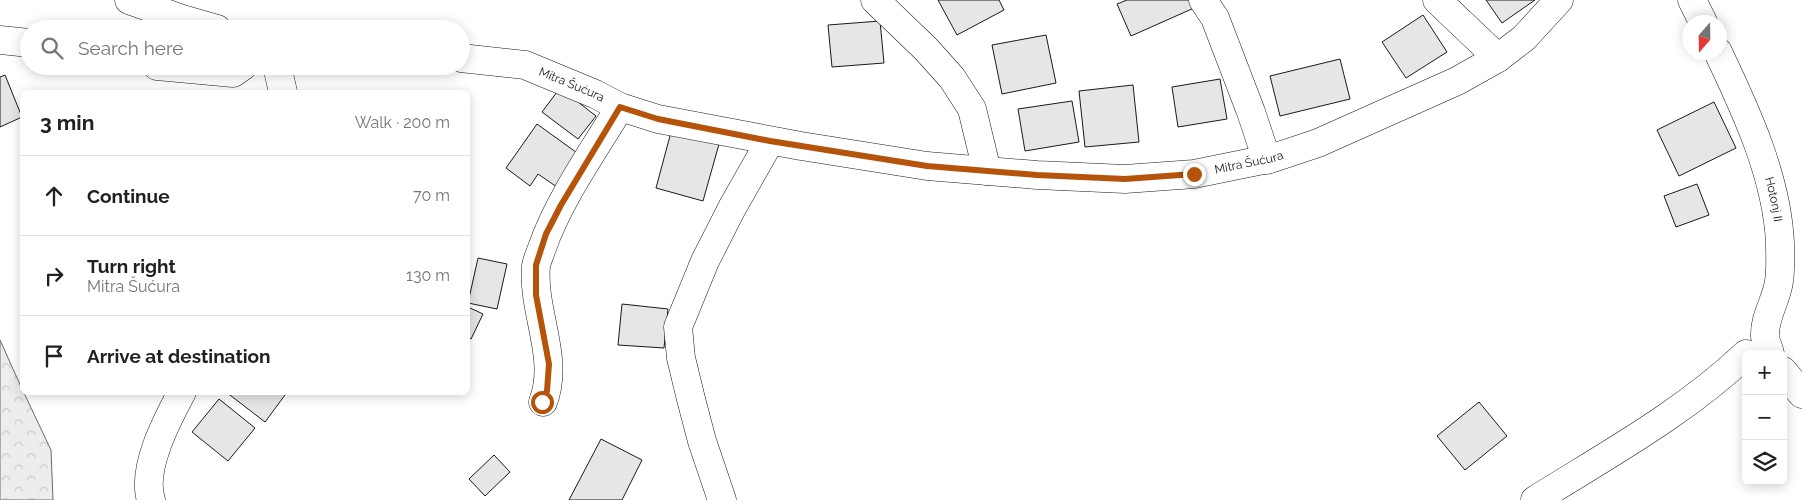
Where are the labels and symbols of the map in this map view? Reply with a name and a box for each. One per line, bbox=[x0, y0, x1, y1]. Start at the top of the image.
north arrow bbox=[1682, 15, 1727, 60]
street label: Mitra Šućura bbox=[537, 65, 607, 105]
street label: Mitra Šućura bbox=[1213, 148, 1285, 177]
route end bbox=[1183, 163, 1206, 186]
street label: Hotonj II bbox=[1762, 175, 1785, 223]
route start bbox=[531, 391, 554, 414]

